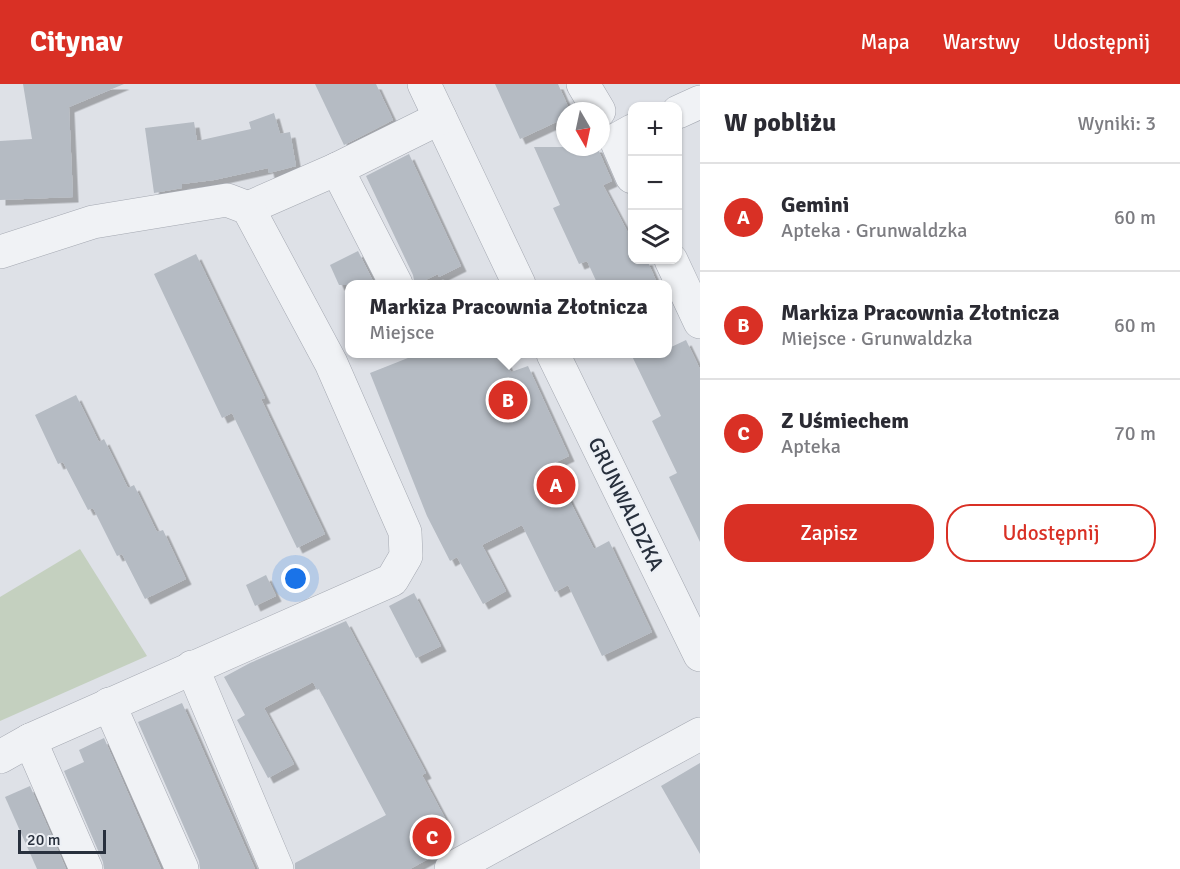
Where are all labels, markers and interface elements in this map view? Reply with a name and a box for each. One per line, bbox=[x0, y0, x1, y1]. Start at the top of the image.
text: Citynav bbox=[30, 25, 123, 59]
text: Mapa bbox=[860, 29, 910, 55]
text: Warstwy bbox=[943, 29, 1020, 55]
text: Udostępnij bbox=[1053, 29, 1150, 55]
north arrow bbox=[556, 102, 610, 156]
map controls bbox=[628, 102, 682, 264]
button: + bbox=[628, 102, 682, 156]
text: W pobliżu bbox=[724, 107, 836, 139]
text: Wyniki: 3 bbox=[1077, 111, 1156, 136]
button: − bbox=[628, 156, 682, 210]
text: Gemini bbox=[781, 191, 849, 218]
text: A bbox=[737, 205, 750, 230]
text: 60 m bbox=[1114, 205, 1156, 230]
button: layers bbox=[628, 210, 682, 264]
text: Apteka · Grunwaldzka bbox=[781, 218, 967, 243]
popup bbox=[345, 280, 672, 358]
text: Markiza Pracownia Złotnicza bbox=[369, 293, 648, 320]
text: Markiza Pracownia Złotnicza bbox=[781, 299, 1060, 326]
text: B bbox=[737, 313, 750, 338]
text: 60 m bbox=[1114, 313, 1156, 338]
text: Miejsce bbox=[369, 320, 434, 345]
text: Miejsce · Grunwaldzka bbox=[781, 326, 973, 351]
pin: B bbox=[488, 378, 528, 422]
text: Z Uśmiechem bbox=[781, 407, 909, 434]
text: C bbox=[737, 421, 750, 446]
text: 70 m bbox=[1114, 421, 1156, 446]
street label: GRUNWALDZKA bbox=[582, 433, 670, 575]
text: Apteka bbox=[781, 434, 841, 459]
pin: A bbox=[536, 462, 576, 508]
button: Zapisz bbox=[724, 504, 934, 562]
button: Udostępnij bbox=[946, 504, 1156, 562]
your location bbox=[281, 564, 310, 593]
pin: C bbox=[412, 814, 452, 860]
scale bar bbox=[18, 827, 106, 854]
text: 20 m bbox=[27, 830, 61, 850]

